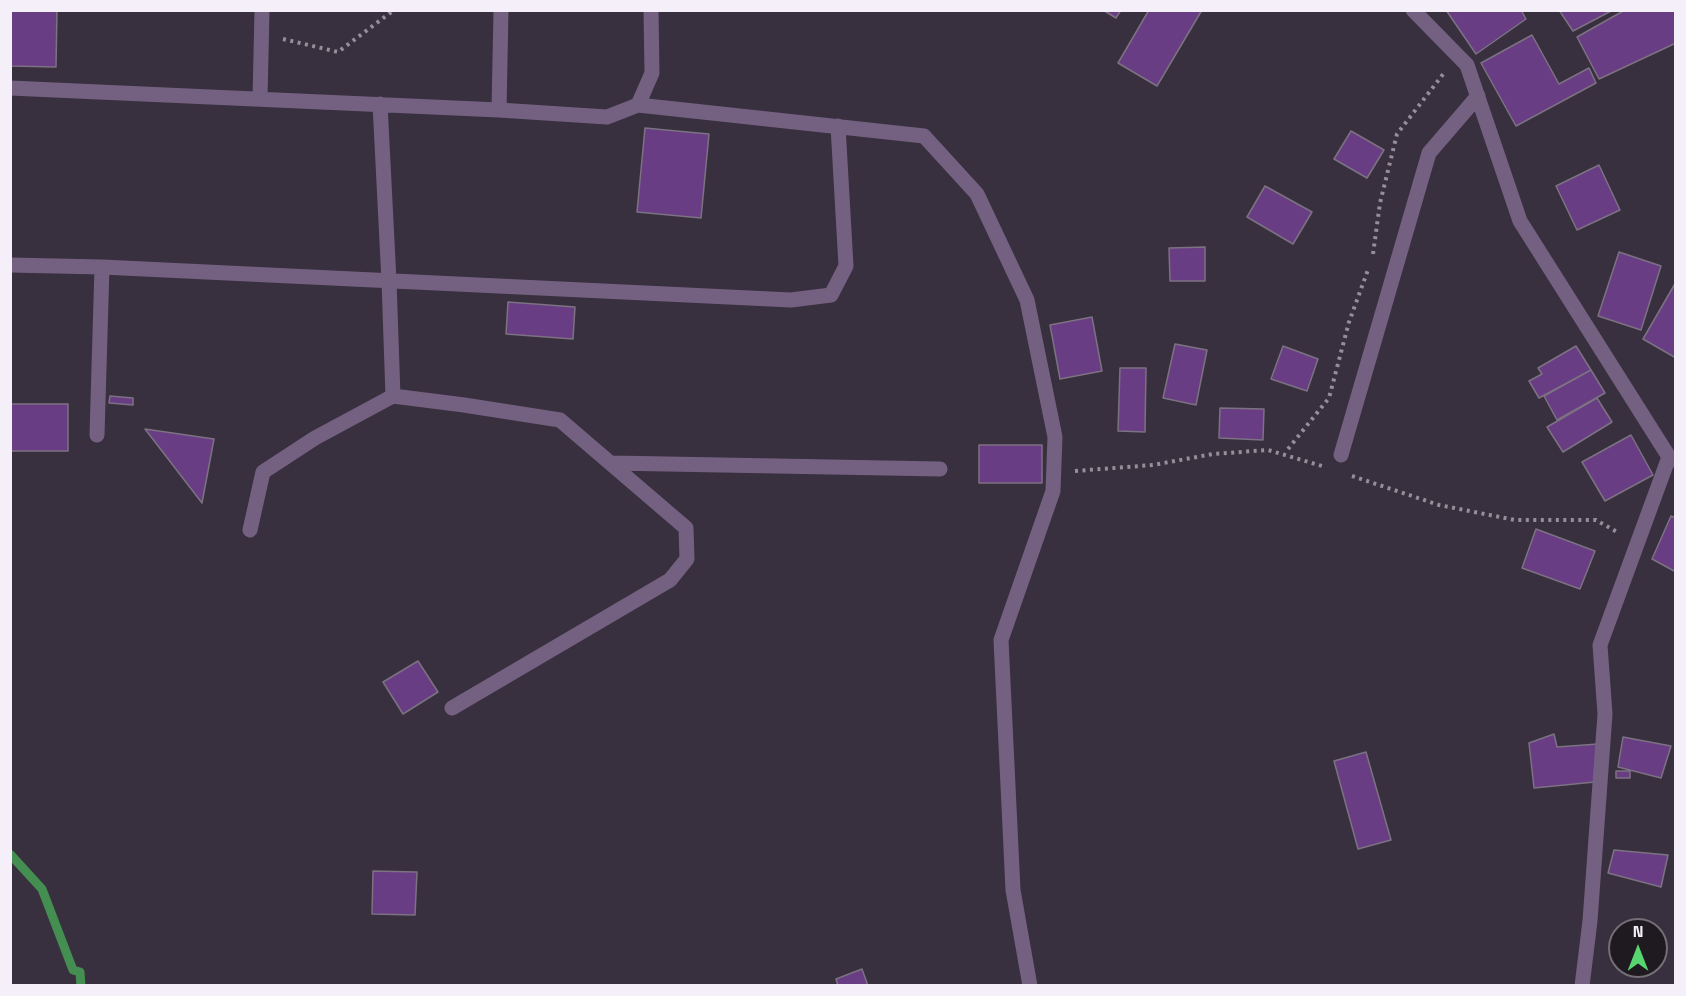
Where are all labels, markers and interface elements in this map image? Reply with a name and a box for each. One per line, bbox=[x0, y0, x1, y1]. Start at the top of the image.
north arrow bbox=[1608, 918, 1668, 978]
text: N bbox=[1633, 921, 1643, 942]

